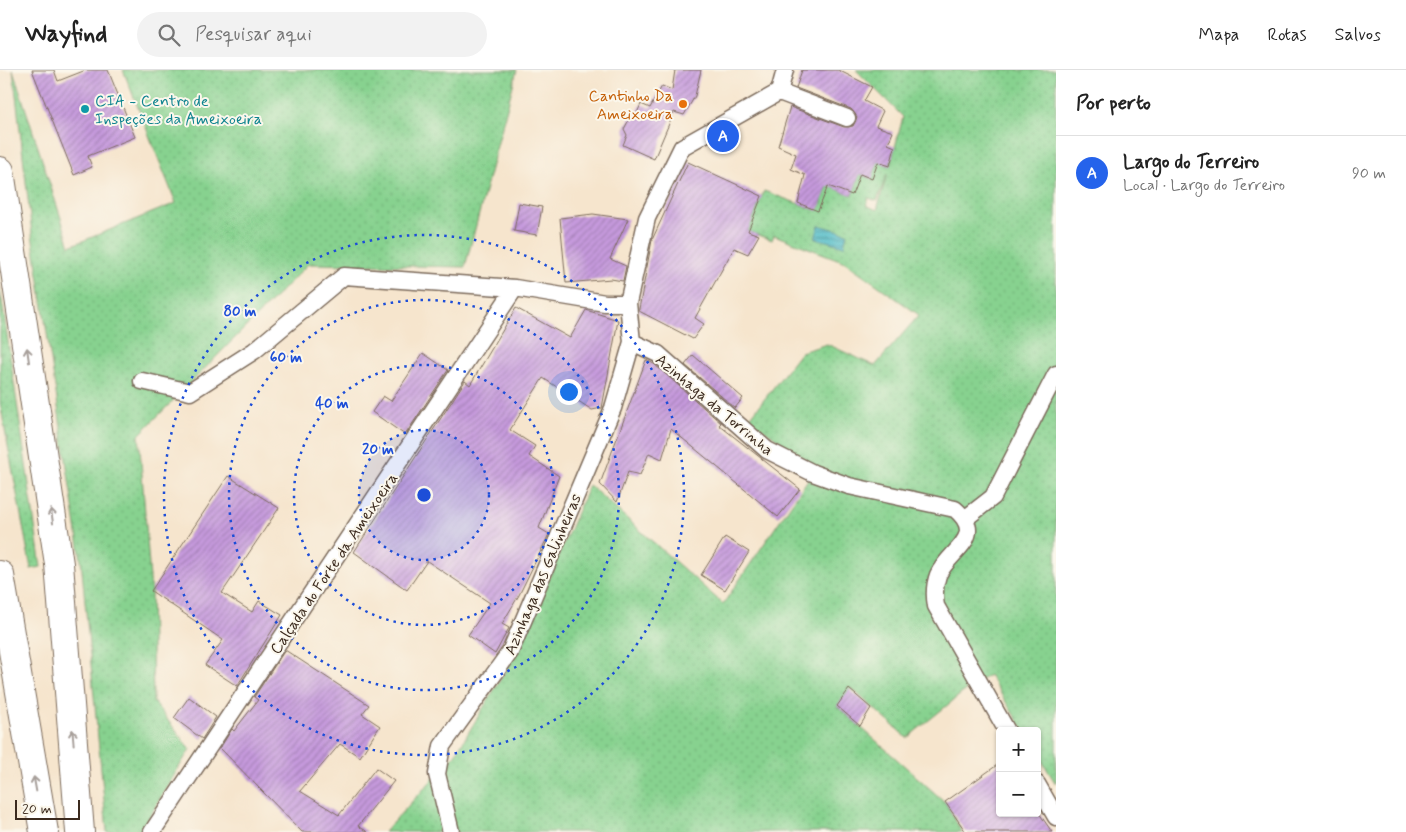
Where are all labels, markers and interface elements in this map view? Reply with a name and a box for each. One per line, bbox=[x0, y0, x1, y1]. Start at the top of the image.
search box bbox=[137, 12, 487, 57]
text: Wayfind bbox=[25, 19, 107, 50]
icon: search bbox=[155, 21, 183, 49]
text: Pesquisar aqui bbox=[195, 22, 312, 47]
text: Mapa bbox=[1198, 23, 1239, 47]
text: Rotas bbox=[1267, 23, 1307, 47]
text: Salvos bbox=[1335, 23, 1381, 47]
place label: Cantinho Da Ameixoeira bbox=[589, 86, 673, 125]
text: Por perto bbox=[1076, 89, 1151, 117]
place label: CIA - Centro de Inspeções da Ameixoeira bbox=[95, 91, 262, 130]
marker: Cantinho Da Ameixoeira bbox=[677, 98, 689, 110]
marker: CIA - Centro de Inspeções da Ameixoeira bbox=[79, 103, 91, 115]
pin: A bbox=[707, 117, 739, 155]
text: Largo do Terreiro bbox=[1123, 150, 1259, 175]
text: A bbox=[1087, 163, 1097, 184]
text: 90 m bbox=[1352, 163, 1386, 184]
text: Local · Largo do Terreiro bbox=[1123, 175, 1285, 196]
text: 80 m bbox=[223, 302, 257, 322]
one-way arrow bbox=[23, 348, 33, 364]
text: 60 m bbox=[270, 348, 302, 368]
street label: Azinhaga da Torrinha bbox=[651, 350, 778, 461]
your location bbox=[556, 379, 582, 405]
text: 40 m bbox=[315, 394, 349, 414]
text: 20 m bbox=[362, 440, 394, 460]
street label: Calçada do Forte da Ameixoeira bbox=[266, 469, 403, 659]
centre of rings bbox=[415, 486, 433, 504]
street label: Azinhaga das Galinheiras bbox=[500, 491, 587, 658]
one-way arrow bbox=[46, 508, 56, 524]
map controls bbox=[996, 727, 1041, 817]
button: + bbox=[996, 727, 1041, 772]
one-way arrow bbox=[69, 729, 78, 745]
button: − bbox=[996, 772, 1041, 817]
one-way arrow bbox=[30, 776, 40, 792]
scale bar bbox=[15, 797, 80, 820]
text: 20 m bbox=[22, 800, 52, 818]

